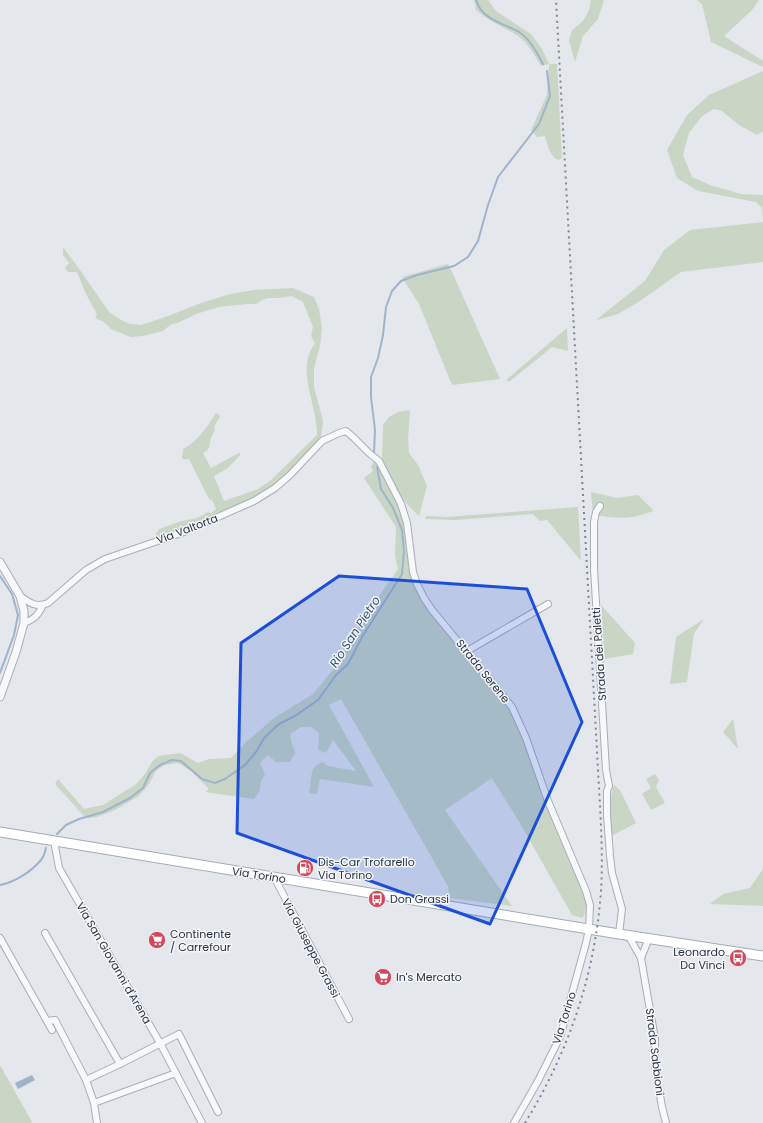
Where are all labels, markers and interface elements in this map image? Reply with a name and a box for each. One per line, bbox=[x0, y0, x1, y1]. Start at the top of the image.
street label: Via Valtorta bbox=[154, 510, 220, 548]
water label: Rio San Pietro bbox=[325, 593, 384, 671]
street label: Strada dei Paletti bbox=[588, 606, 610, 701]
street label: Strada Serene bbox=[452, 636, 514, 706]
place label: Dis-Car Trofarello Via Torino bbox=[318, 854, 415, 883]
fuel station icon: Dis-Car Trofarello Via Torino bbox=[295, 858, 315, 878]
street label: Via Torino bbox=[231, 863, 287, 887]
bus stop icon: Don Grassi bbox=[367, 889, 387, 909]
place label: Don Grassi bbox=[390, 891, 449, 907]
street label: Via Giuseppe Grassi bbox=[278, 896, 344, 1001]
street label: Via San Giovanni d'Arena bbox=[73, 899, 155, 1027]
place label: Continente / Carrefour bbox=[170, 926, 231, 955]
supermarket icon: Continente / Carrefour bbox=[147, 930, 167, 950]
place label: Leonardo Da Vinci bbox=[673, 944, 725, 973]
bus stop icon: Leonardo Da Vinci bbox=[728, 948, 748, 968]
supermarket icon: In's Mercato bbox=[373, 967, 393, 987]
place label: In's Mercato bbox=[396, 969, 462, 985]
street label: Via Torino bbox=[548, 990, 580, 1046]
street label: Strada Sabbioni bbox=[642, 1007, 668, 1097]

